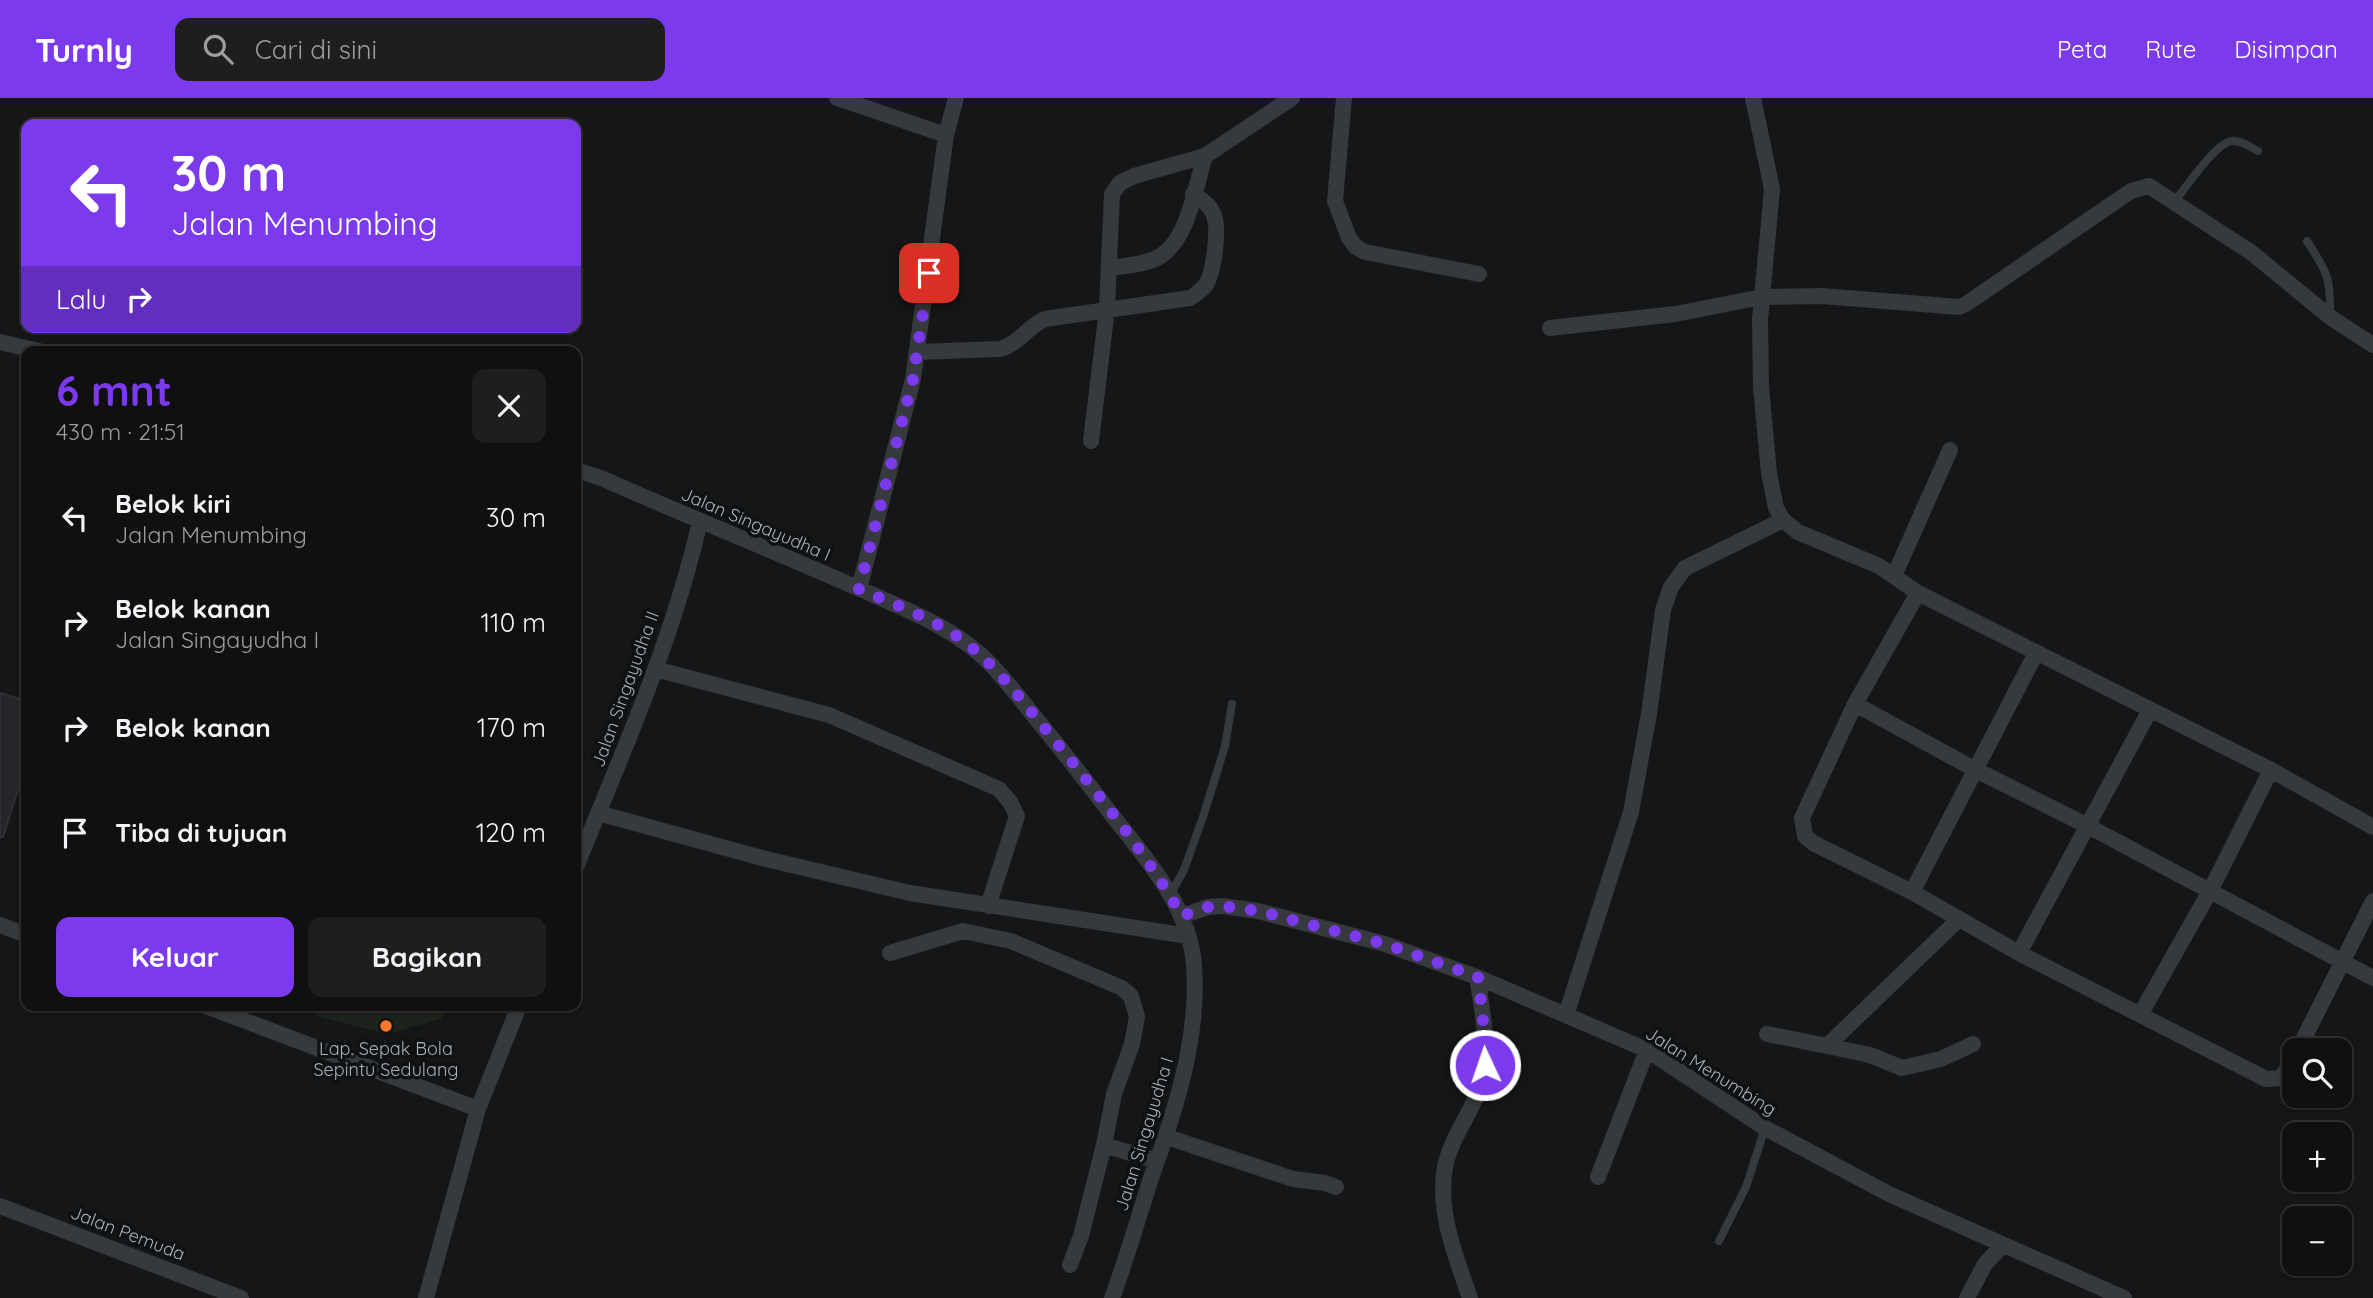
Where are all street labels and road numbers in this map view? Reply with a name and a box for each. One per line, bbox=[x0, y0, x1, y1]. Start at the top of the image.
street label: Jalan Singayudha I bbox=[678, 482, 834, 566]
street label: Jalan Singayudha II bbox=[586, 608, 664, 770]
street label: Jalan Menumbing bbox=[1641, 1021, 1781, 1121]
street label: Jalan Singayudha I bbox=[1110, 1054, 1178, 1214]
street label: Jalan Pemuda bbox=[68, 1201, 188, 1265]

